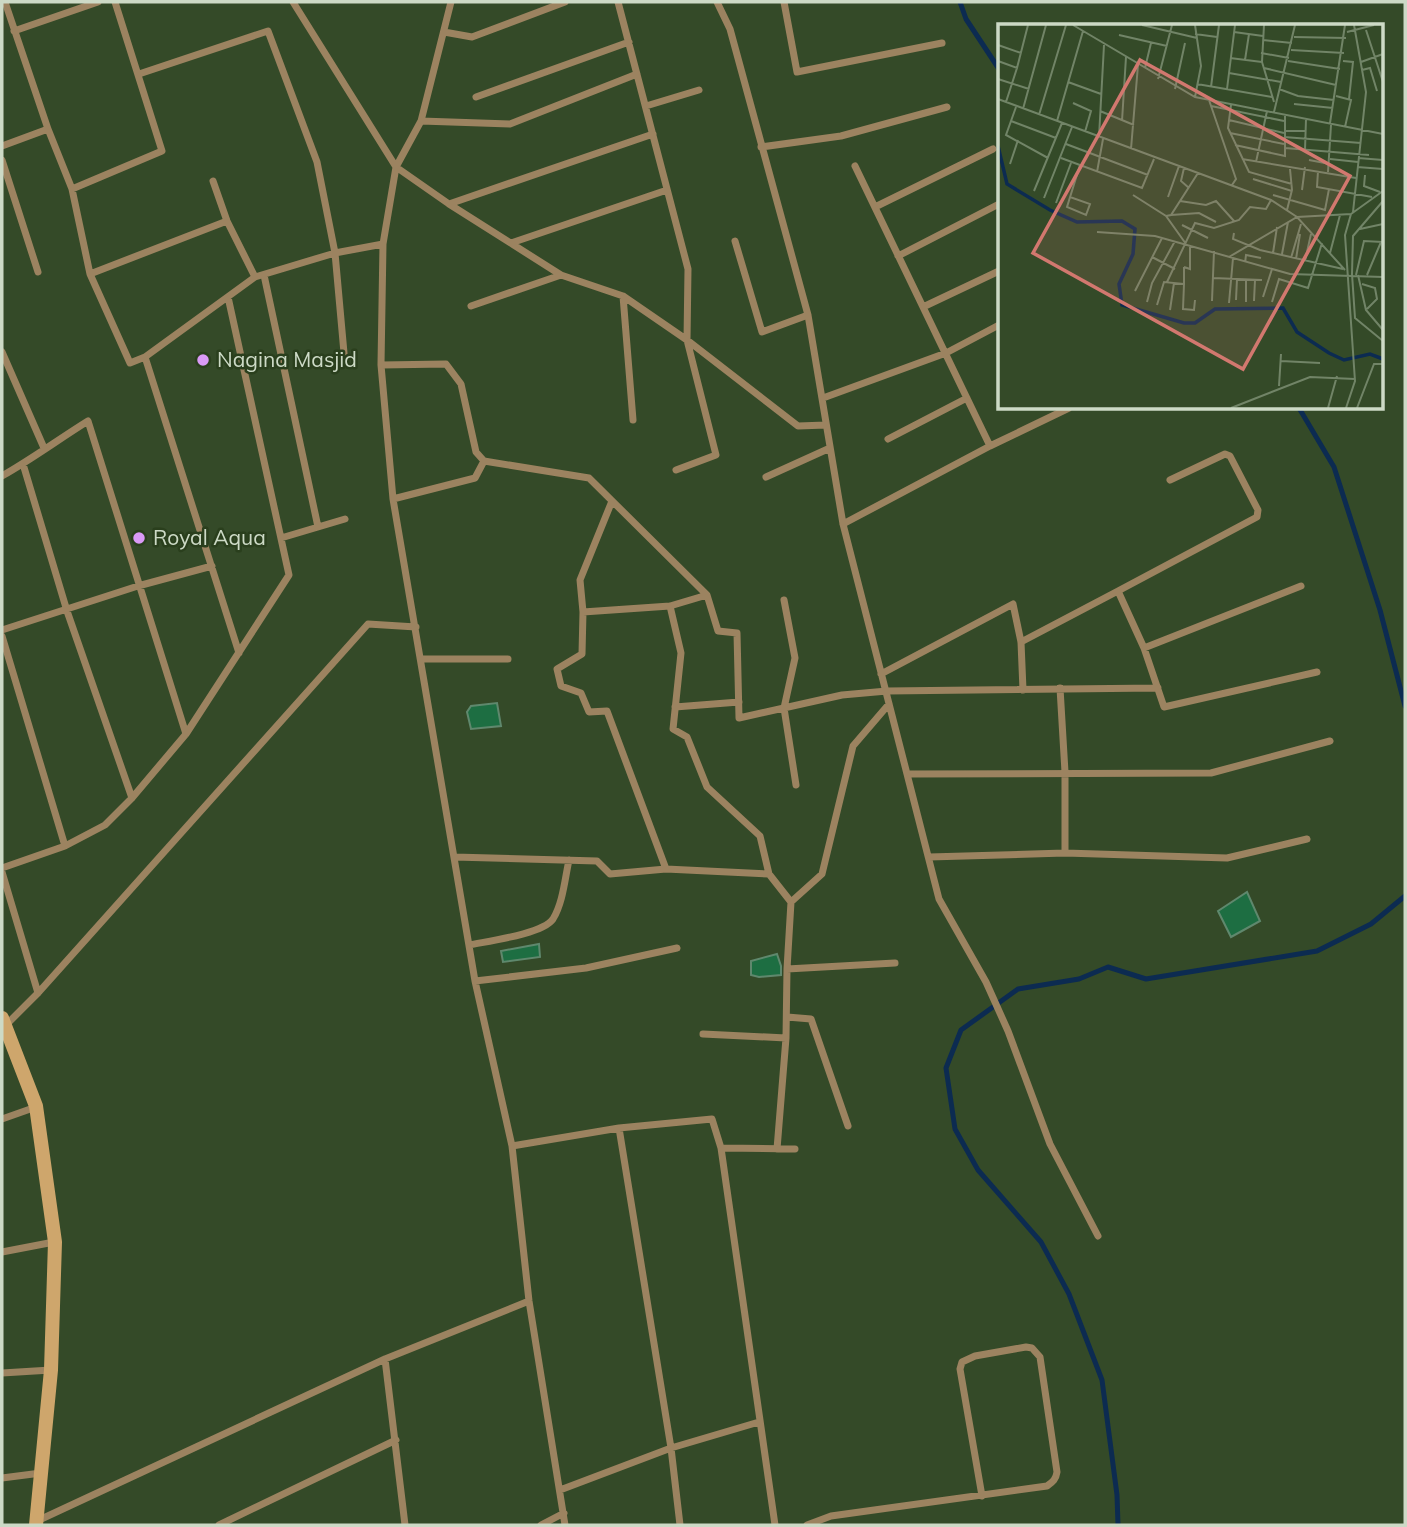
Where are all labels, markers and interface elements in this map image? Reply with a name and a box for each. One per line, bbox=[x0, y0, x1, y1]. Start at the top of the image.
inset map bbox=[998, 24, 1382, 410]
place label: Nagina Masjid bbox=[217, 346, 357, 372]
marker: Nagina Masjid bbox=[195, 352, 211, 368]
place label: Royal Aqua bbox=[153, 524, 266, 550]
marker: Royal Aqua bbox=[131, 530, 147, 546]

